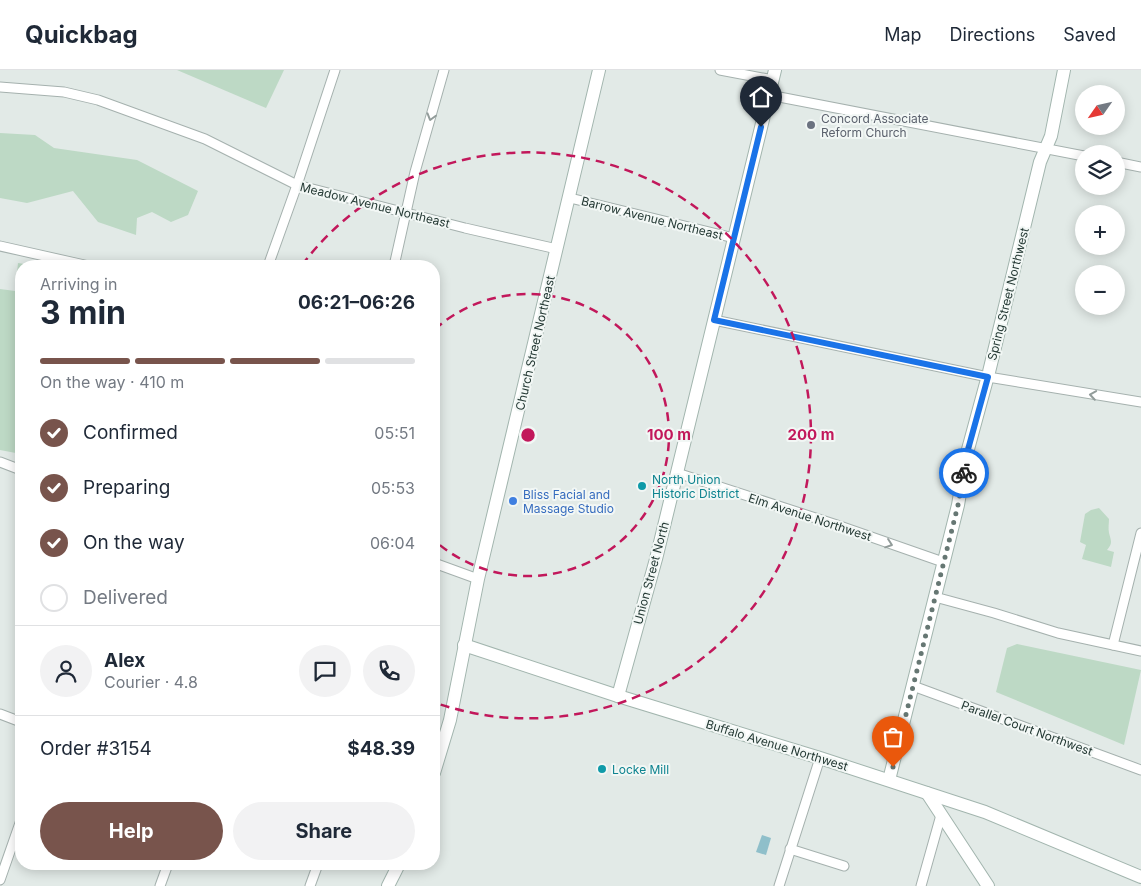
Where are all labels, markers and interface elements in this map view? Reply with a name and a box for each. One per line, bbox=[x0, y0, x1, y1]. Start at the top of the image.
text: Quickbag bbox=[25, 20, 138, 49]
text: Map bbox=[884, 24, 922, 45]
text: Directions bbox=[950, 24, 1035, 45]
text: Saved bbox=[1063, 24, 1116, 45]
pin bbox=[740, 76, 782, 127]
icon: home bbox=[747, 83, 775, 111]
north arrow bbox=[1075, 85, 1125, 135]
map controls bbox=[1075, 85, 1125, 315]
place label: Concord Associate Reform Church bbox=[821, 111, 929, 140]
one-way arrow bbox=[426, 112, 437, 121]
marker: Concord Associate Reform Church bbox=[805, 119, 817, 131]
button: layers bbox=[1075, 145, 1125, 195]
street label: Meadow Avenue Northeast bbox=[299, 179, 452, 231]
street label: Barrow Avenue Northeast bbox=[580, 193, 724, 243]
button: + bbox=[1075, 205, 1125, 255]
street label: Spring Street Northwest bbox=[984, 226, 1032, 362]
button: − bbox=[1075, 265, 1125, 315]
text: Arriving in bbox=[40, 274, 117, 294]
street label: Church Street Northeast bbox=[512, 274, 558, 412]
text: 06:21–06:26 bbox=[298, 291, 415, 314]
text: 3 min bbox=[40, 293, 126, 332]
text: On the way · 410 m bbox=[40, 372, 184, 392]
one-way arrow bbox=[1089, 390, 1097, 400]
icon: check bbox=[40, 419, 68, 447]
text: Confirmed bbox=[83, 421, 178, 444]
text: 05:51 bbox=[374, 423, 415, 443]
text: 100 m bbox=[647, 425, 691, 444]
text: 200 m bbox=[788, 425, 834, 444]
centre of rings bbox=[519, 426, 537, 444]
courier bbox=[939, 448, 989, 498]
icon: bike bbox=[950, 459, 978, 487]
place label: North Union Historic District bbox=[652, 472, 739, 501]
icon: check bbox=[40, 474, 68, 502]
text: Preparing bbox=[83, 476, 170, 499]
text: 05:53 bbox=[371, 478, 415, 498]
marker: North Union Historic District bbox=[636, 480, 648, 492]
place label: Bliss Facial and Massage Studio bbox=[523, 487, 614, 516]
street label: Elm Avenue Northwest bbox=[747, 490, 873, 544]
marker: Bliss Facial and Massage Studio bbox=[507, 495, 519, 507]
street label: Union Street North bbox=[630, 520, 672, 626]
icon: check bbox=[40, 529, 68, 557]
text: On the way bbox=[83, 531, 185, 554]
text: 06:04 bbox=[370, 533, 415, 553]
one-way arrow bbox=[884, 538, 893, 548]
text: Delivered bbox=[83, 586, 168, 609]
button: person bbox=[40, 645, 92, 697]
button: chat bbox=[299, 645, 351, 697]
button: phone bbox=[363, 645, 415, 697]
text: Alex bbox=[104, 649, 145, 672]
text: Courier · 4.8 bbox=[104, 672, 198, 692]
street label: Parallel Court Northwest bbox=[959, 697, 1095, 759]
street label: Buffalo Avenue Northwest bbox=[704, 716, 850, 774]
pin bbox=[872, 716, 914, 767]
icon: bag bbox=[879, 723, 907, 751]
text: Order #3154 bbox=[40, 737, 152, 760]
text: $48.39 bbox=[347, 737, 415, 760]
place label: Locke Mill bbox=[612, 762, 669, 777]
marker: Locke Mill bbox=[596, 763, 608, 775]
button: Help bbox=[40, 802, 223, 860]
button: Share bbox=[233, 802, 415, 860]

